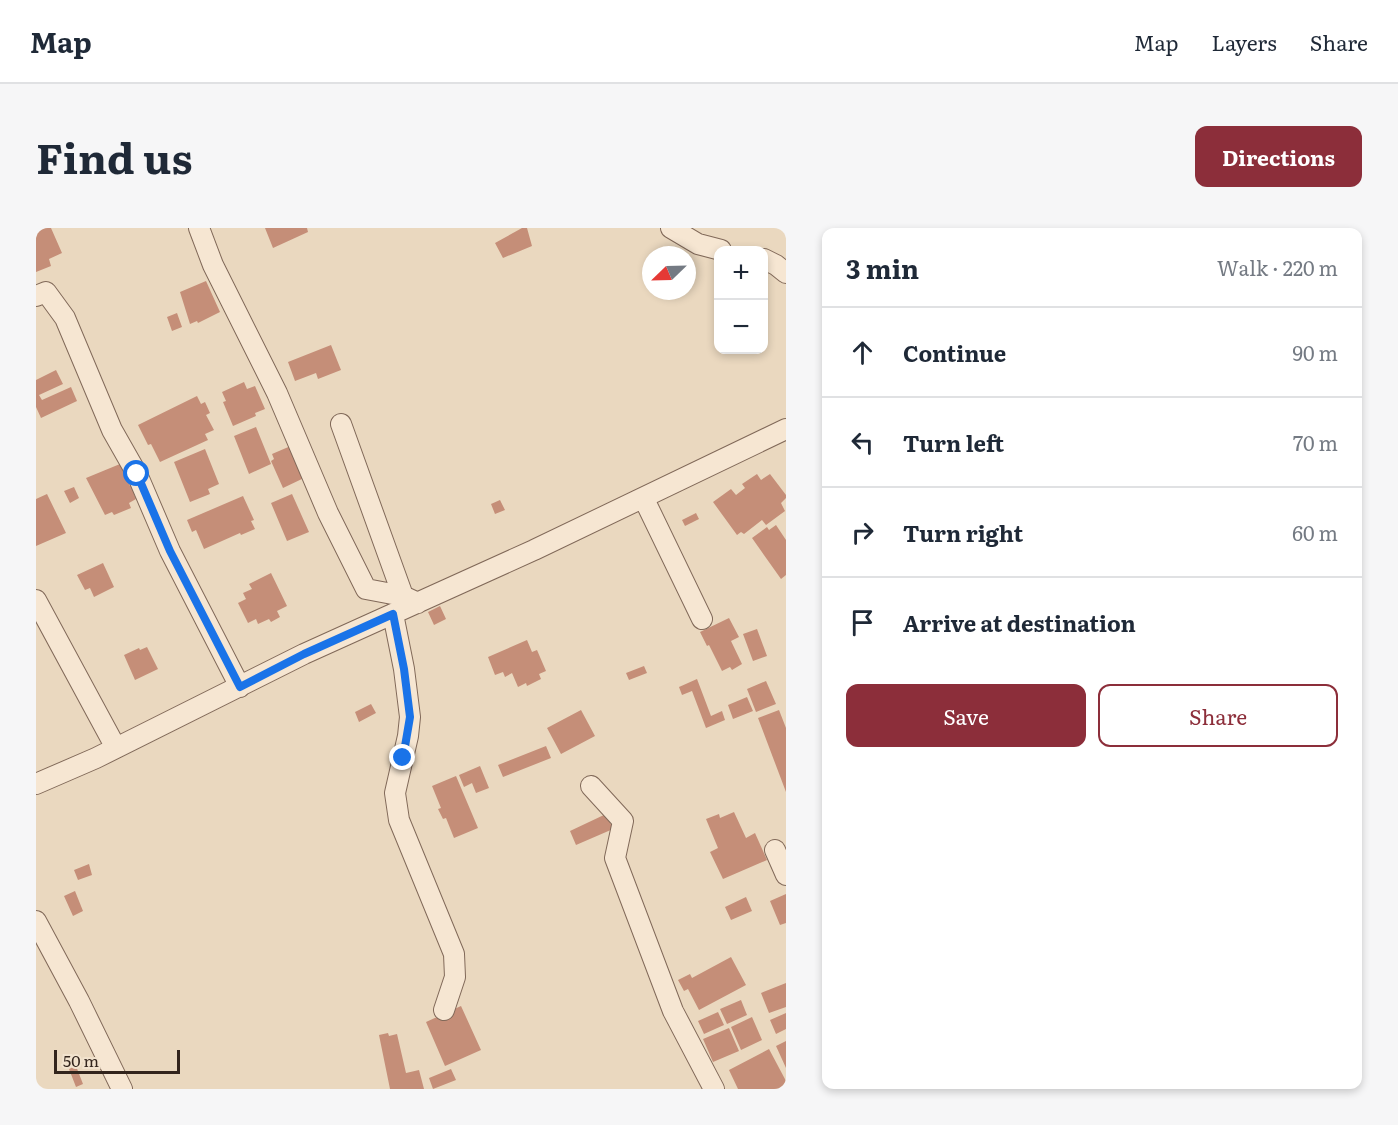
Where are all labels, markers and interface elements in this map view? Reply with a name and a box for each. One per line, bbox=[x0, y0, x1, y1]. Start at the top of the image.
text: Map bbox=[30, 20, 92, 62]
text: Map bbox=[1134, 26, 1179, 57]
text: Layers bbox=[1212, 26, 1277, 57]
text: Share bbox=[1310, 26, 1368, 57]
text: Find us bbox=[36, 125, 193, 187]
button: Directions bbox=[1195, 126, 1362, 187]
north arrow bbox=[642, 246, 696, 300]
map controls bbox=[714, 246, 768, 354]
button: + bbox=[714, 246, 768, 300]
text: 3 min bbox=[846, 248, 919, 287]
text: Walk · 220 m bbox=[1217, 252, 1338, 282]
button: − bbox=[714, 300, 768, 354]
icon: ahead bbox=[846, 336, 879, 369]
text: Continue bbox=[903, 336, 1006, 369]
text: 90 m bbox=[1293, 337, 1338, 367]
icon: left bbox=[846, 426, 879, 459]
text: Turn left bbox=[903, 426, 1004, 459]
text: 70 m bbox=[1293, 427, 1338, 457]
route start bbox=[123, 460, 149, 486]
icon: right bbox=[846, 516, 879, 549]
text: Turn right bbox=[903, 516, 1023, 549]
text: 60 m bbox=[1292, 517, 1338, 547]
icon: arrive bbox=[846, 606, 879, 639]
text: Arrive at destination bbox=[903, 606, 1136, 639]
button: Save bbox=[846, 684, 1086, 747]
button: Share bbox=[1098, 684, 1338, 747]
route end bbox=[389, 744, 415, 770]
scale bar bbox=[54, 1047, 180, 1074]
text: 50 m bbox=[63, 1048, 99, 1072]

